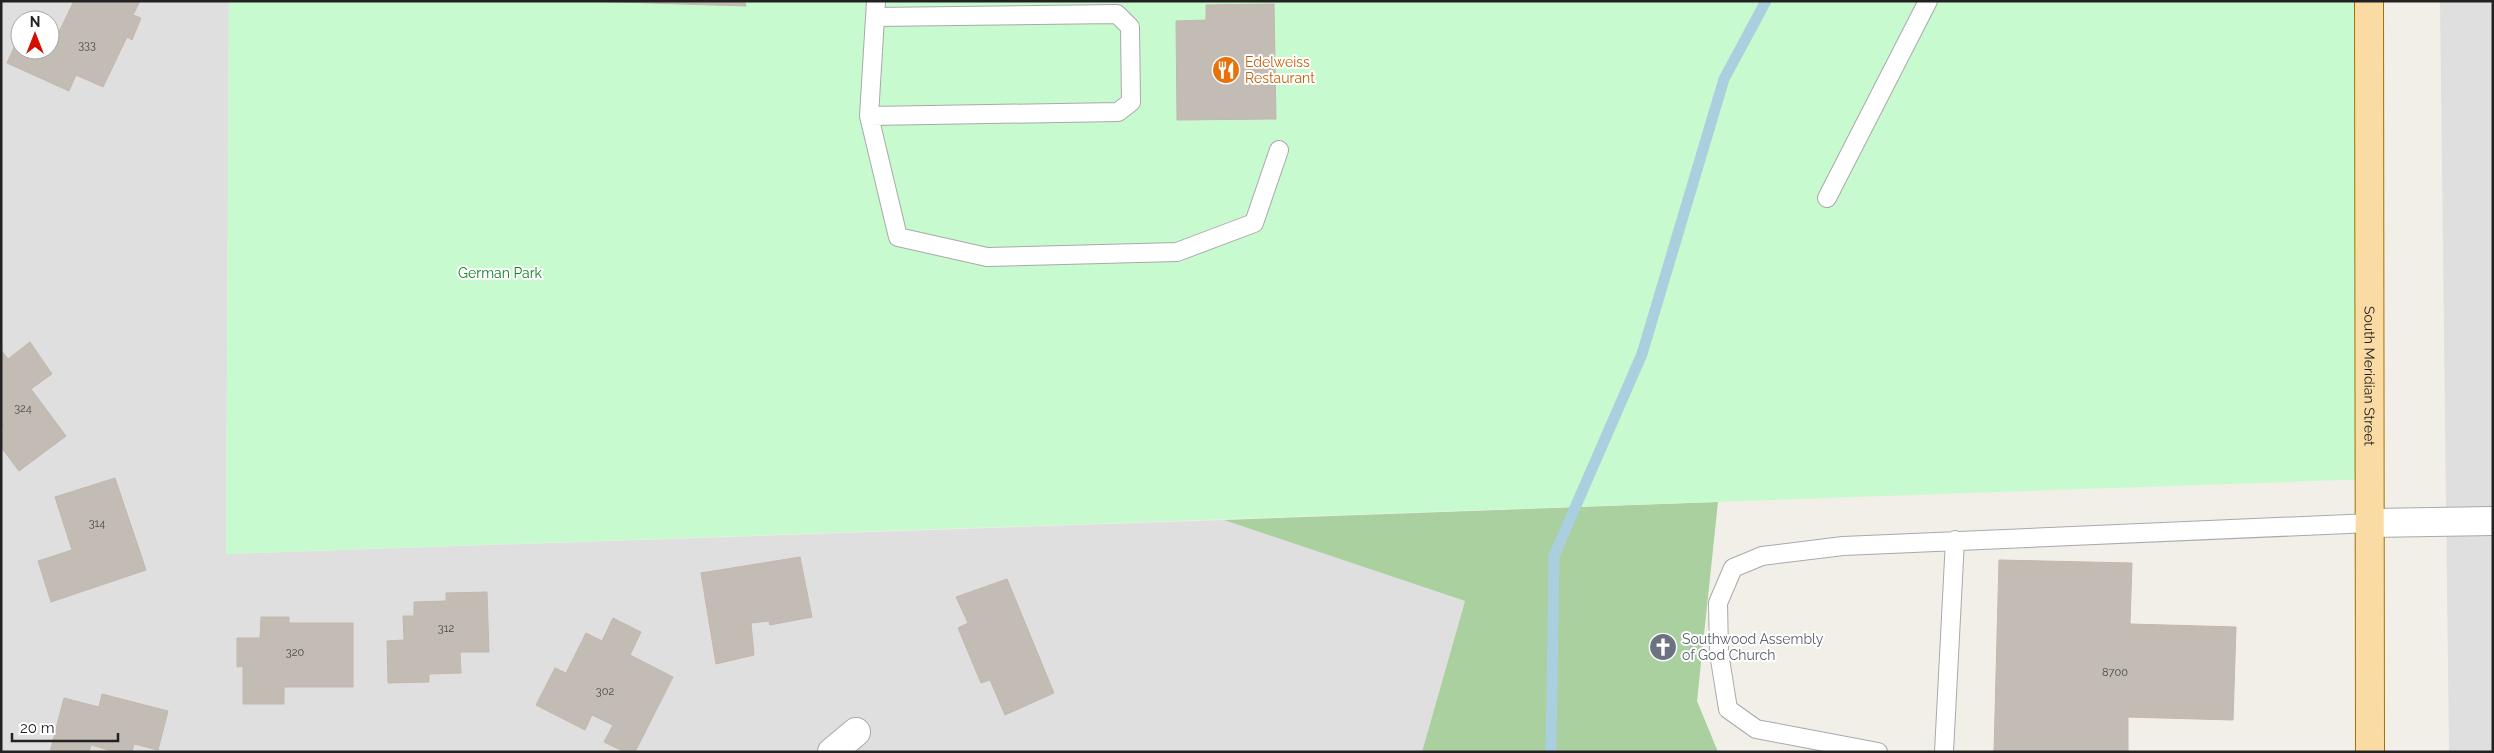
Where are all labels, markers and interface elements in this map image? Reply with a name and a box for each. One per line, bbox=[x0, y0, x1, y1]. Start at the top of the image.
north arrow bbox=[10, 10, 60, 60]
text: N bbox=[30, 14, 40, 30]
house number: 333 bbox=[78, 39, 96, 52]
place label: Edelweiss Restaurant bbox=[1245, 54, 1315, 86]
restaurant icon: Edelweiss Restaurant bbox=[1211, 55, 1241, 85]
park label: German Park bbox=[458, 265, 543, 281]
street label: South Meridian Street bbox=[2361, 306, 2378, 446]
house number: 324 bbox=[14, 402, 32, 415]
house number: 314 bbox=[89, 517, 105, 530]
house number: 312 bbox=[438, 622, 454, 635]
place label: Southwood Assembly of God Church bbox=[1682, 631, 1824, 663]
church icon: Southwood Assembly of God Church bbox=[1648, 632, 1678, 662]
house number: 320 bbox=[286, 646, 304, 659]
house number: 8700 bbox=[2102, 666, 2128, 679]
house number: 302 bbox=[596, 685, 614, 698]
scale bar bbox=[12, 710, 119, 742]
text: 20 m bbox=[20, 719, 55, 737]

